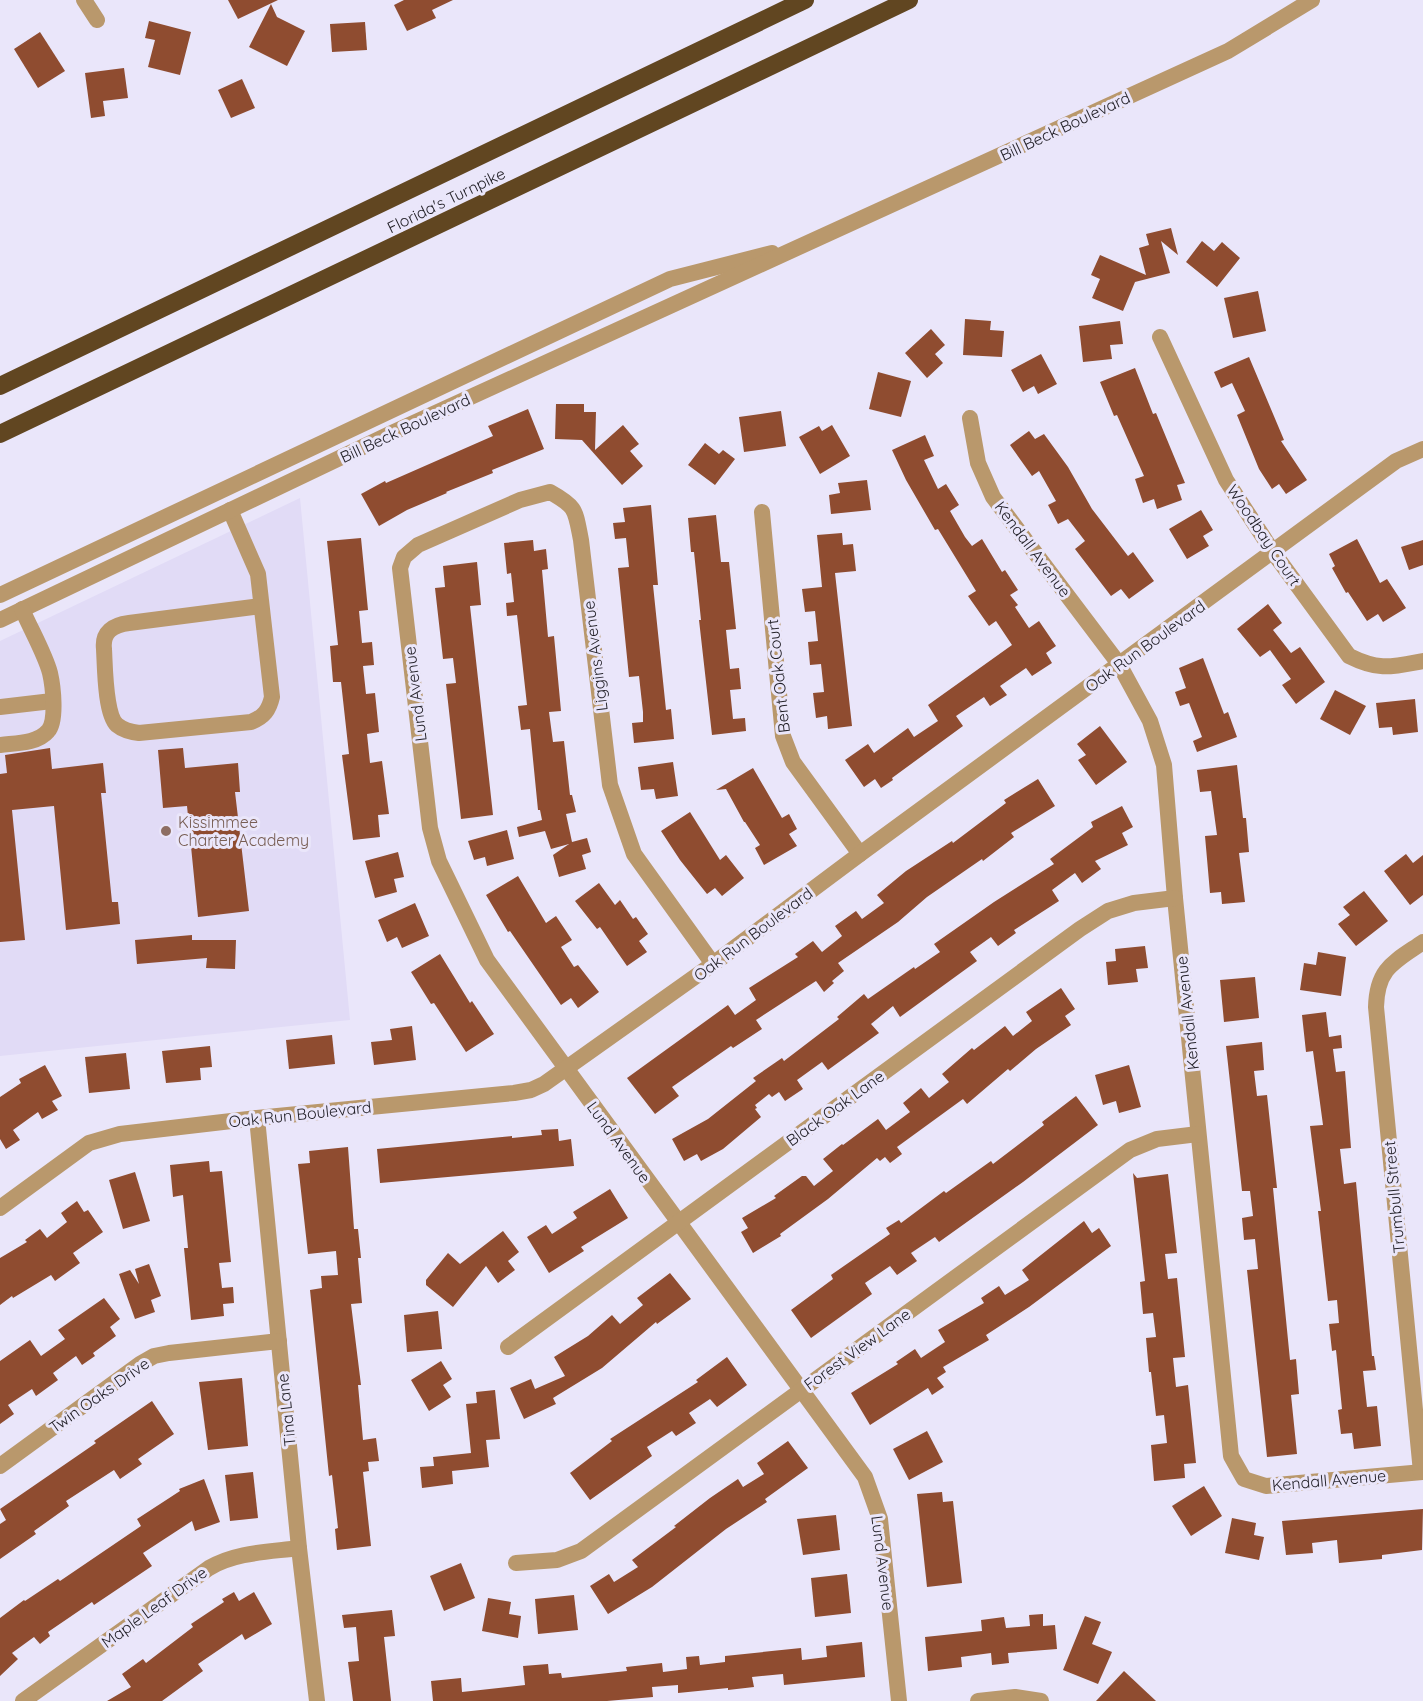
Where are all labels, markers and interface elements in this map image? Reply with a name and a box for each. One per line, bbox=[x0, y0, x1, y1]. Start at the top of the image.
street label: Bill Beck Boulevard bbox=[997, 87, 1133, 165]
street label: Florida's Turnpike bbox=[384, 163, 508, 237]
street label: Bill Beck Boulevard bbox=[337, 389, 473, 467]
street label: Woodbay Court bbox=[1223, 481, 1305, 589]
street label: Kendall Avenue bbox=[991, 497, 1075, 601]
street label: Oak Run Boulevard bbox=[1081, 596, 1209, 696]
street label: Liggins Avenue bbox=[578, 600, 612, 712]
street label: Bent Oak Court bbox=[762, 618, 794, 734]
street label: Lund Avenue bbox=[399, 645, 431, 743]
place label: Kissimmee Charter Academy bbox=[178, 812, 309, 850]
marker: Kissimmee Charter Academy bbox=[159, 824, 173, 838]
street label: Oak Run Boulevard bbox=[690, 883, 816, 985]
street label: Kendall Avenue bbox=[1171, 955, 1203, 1071]
street label: Black Oak Lane bbox=[782, 1066, 888, 1150]
street label: Oak Run Boulevard bbox=[228, 1097, 372, 1131]
street label: Lund Avenue bbox=[583, 1097, 655, 1187]
street label: Trumbull Street bbox=[1379, 1140, 1409, 1254]
street label: Forest View Lane bbox=[800, 1304, 914, 1394]
street label: Twin Oaks Drive bbox=[45, 1353, 153, 1437]
street label: Tina Lane bbox=[272, 1373, 300, 1447]
street label: Kendall Avenue bbox=[1271, 1465, 1387, 1495]
street label: Lund Avenue bbox=[867, 1514, 899, 1612]
street label: Maple Leaf Drive bbox=[97, 1562, 211, 1652]

